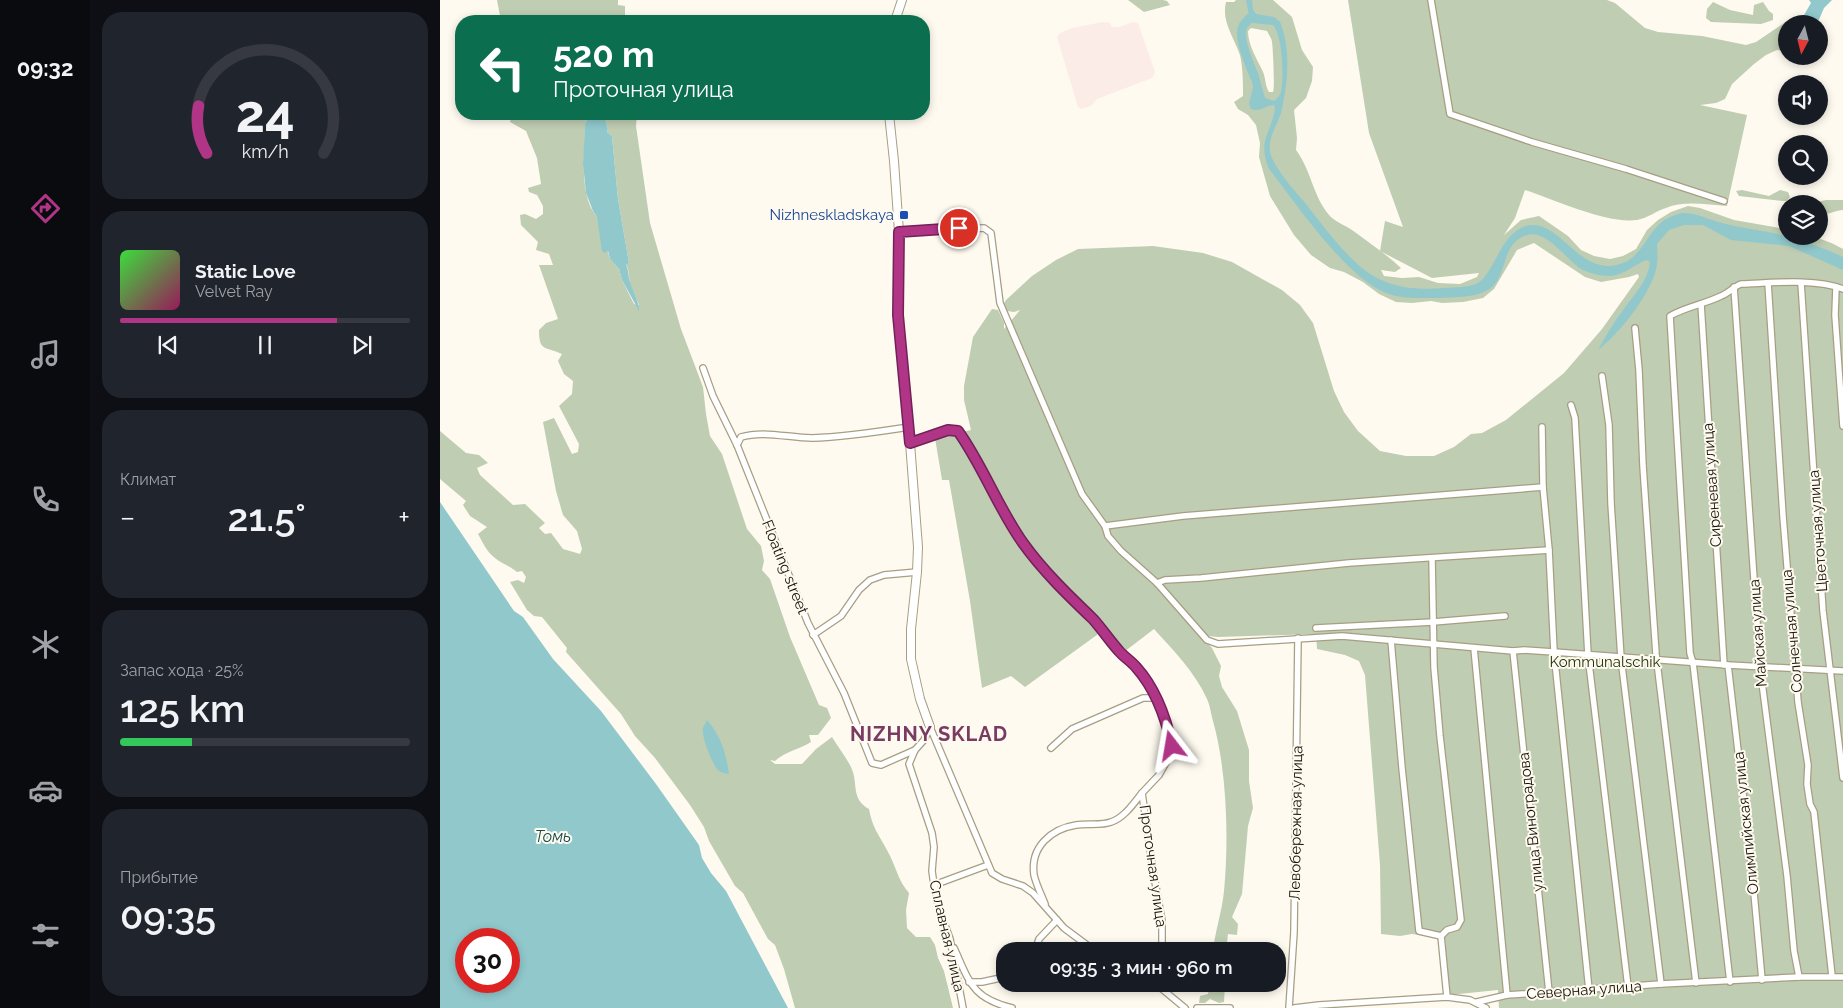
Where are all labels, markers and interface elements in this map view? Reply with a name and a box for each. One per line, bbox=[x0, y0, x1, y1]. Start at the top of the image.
north arrow bbox=[1778, 15, 1828, 65]
map controls bbox=[1778, 15, 1828, 245]
text: 520 m bbox=[553, 34, 655, 75]
icon: left bbox=[470, 35, 535, 100]
text: 09:32 bbox=[17, 55, 73, 81]
button: sound bbox=[1778, 75, 1828, 125]
text: Проточная улица bbox=[553, 76, 734, 102]
text: 24 bbox=[235, 83, 295, 144]
button: search bbox=[1778, 135, 1828, 185]
text: km/h bbox=[241, 141, 289, 162]
icon: directions bbox=[28, 191, 63, 226]
button: layers bbox=[1778, 195, 1828, 245]
place label: Nizhneskladskaya bbox=[769, 206, 894, 224]
pin bbox=[938, 207, 980, 249]
marker: Nizhneskladskaya bbox=[898, 209, 910, 221]
icon: arrive bbox=[945, 214, 973, 242]
text: Static Love bbox=[195, 260, 296, 282]
text: Velvet Ray bbox=[195, 282, 273, 301]
icon: previous bbox=[154, 331, 182, 359]
icon: pause bbox=[251, 331, 279, 359]
icon: next bbox=[348, 331, 376, 359]
icon: music bbox=[28, 337, 63, 372]
street label: Сиреневая улица bbox=[1699, 422, 1725, 548]
street label: Цветочная улица bbox=[1805, 469, 1831, 593]
text: Климат bbox=[120, 470, 176, 489]
icon: phone bbox=[28, 482, 63, 517]
text: 21.5° bbox=[228, 495, 306, 540]
text: − bbox=[120, 501, 135, 534]
text: + bbox=[398, 501, 410, 534]
street label: Floating street bbox=[758, 517, 812, 617]
street label: Солнечная улица bbox=[1778, 569, 1806, 693]
street label: Майская улица bbox=[1745, 579, 1771, 687]
icon: climate bbox=[28, 627, 63, 662]
park label: Kommunalschik bbox=[1549, 653, 1661, 671]
text: Запас хода · 25% bbox=[120, 661, 243, 680]
text: 125 km bbox=[120, 686, 245, 731]
position arrow bbox=[1145, 719, 1197, 771]
district label: NIZHNY SKLAD bbox=[850, 722, 1008, 746]
street label: Левобережная улица bbox=[1286, 745, 1306, 901]
street label: улица Виноградова bbox=[1515, 751, 1547, 893]
street label: Олимпийская улица bbox=[1730, 751, 1762, 895]
icon: car bbox=[28, 773, 63, 808]
street label: Проточная улица bbox=[1136, 804, 1170, 928]
water label: Томь bbox=[535, 827, 571, 846]
text: Прибытие bbox=[120, 868, 198, 887]
street label: Сплавная улица bbox=[925, 878, 969, 994]
text: 09:35 bbox=[120, 893, 216, 938]
icon: filters bbox=[28, 918, 63, 953]
speed limit sign: 30 bbox=[455, 928, 520, 993]
text: 09:35 · 3 мин · 960 m bbox=[1049, 956, 1233, 978]
street label: Северная улица bbox=[1526, 977, 1642, 1003]

